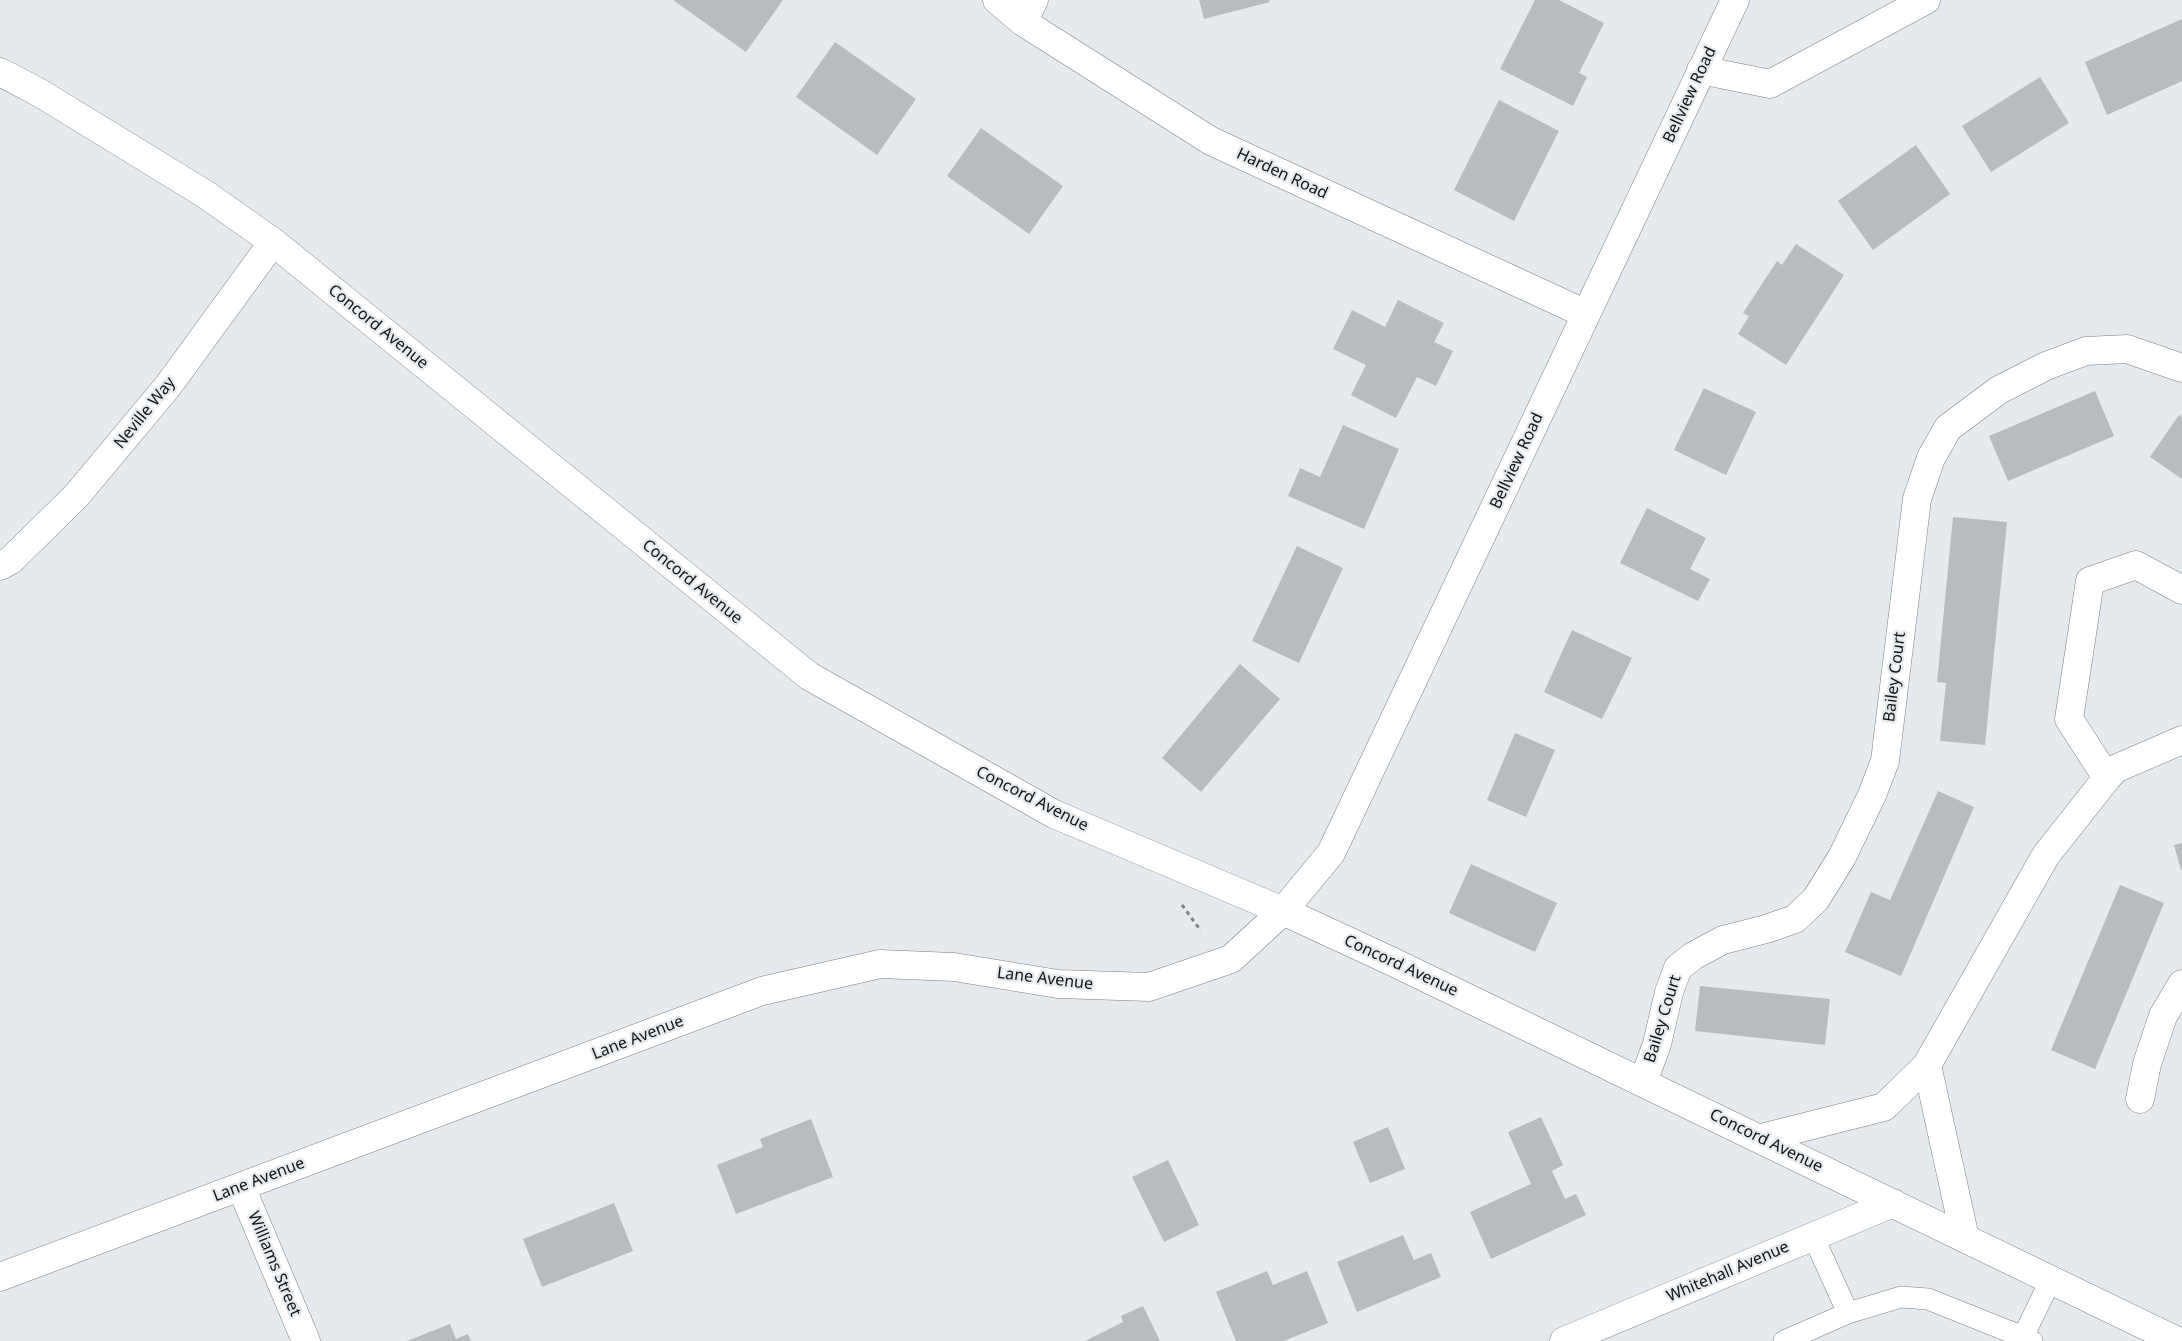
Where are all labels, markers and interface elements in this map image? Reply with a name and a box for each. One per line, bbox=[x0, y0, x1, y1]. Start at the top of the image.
street label: Bellview Road bbox=[1659, 44, 1721, 146]
street label: Harden Road bbox=[1233, 144, 1331, 204]
street label: Concord Avenue bbox=[324, 281, 432, 373]
street label: Neville Way bbox=[110, 373, 180, 453]
street label: Bellview Road bbox=[1486, 410, 1548, 512]
street label: Concord Avenue bbox=[638, 536, 746, 628]
street label: Bailey Court bbox=[1880, 631, 1910, 723]
street label: Concord Avenue bbox=[973, 762, 1091, 836]
street label: Concord Avenue bbox=[1341, 931, 1461, 1001]
street label: Lane Avenue bbox=[996, 964, 1094, 994]
street label: Bailey Court bbox=[1641, 973, 1685, 1065]
street label: Lane Avenue bbox=[589, 1012, 687, 1064]
street label: Concord Avenue bbox=[1706, 1105, 1826, 1177]
street label: Lane Avenue bbox=[210, 1154, 308, 1206]
street label: Williams Street bbox=[243, 1209, 305, 1319]
street label: Whitehall Avenue bbox=[1664, 1238, 1792, 1306]

